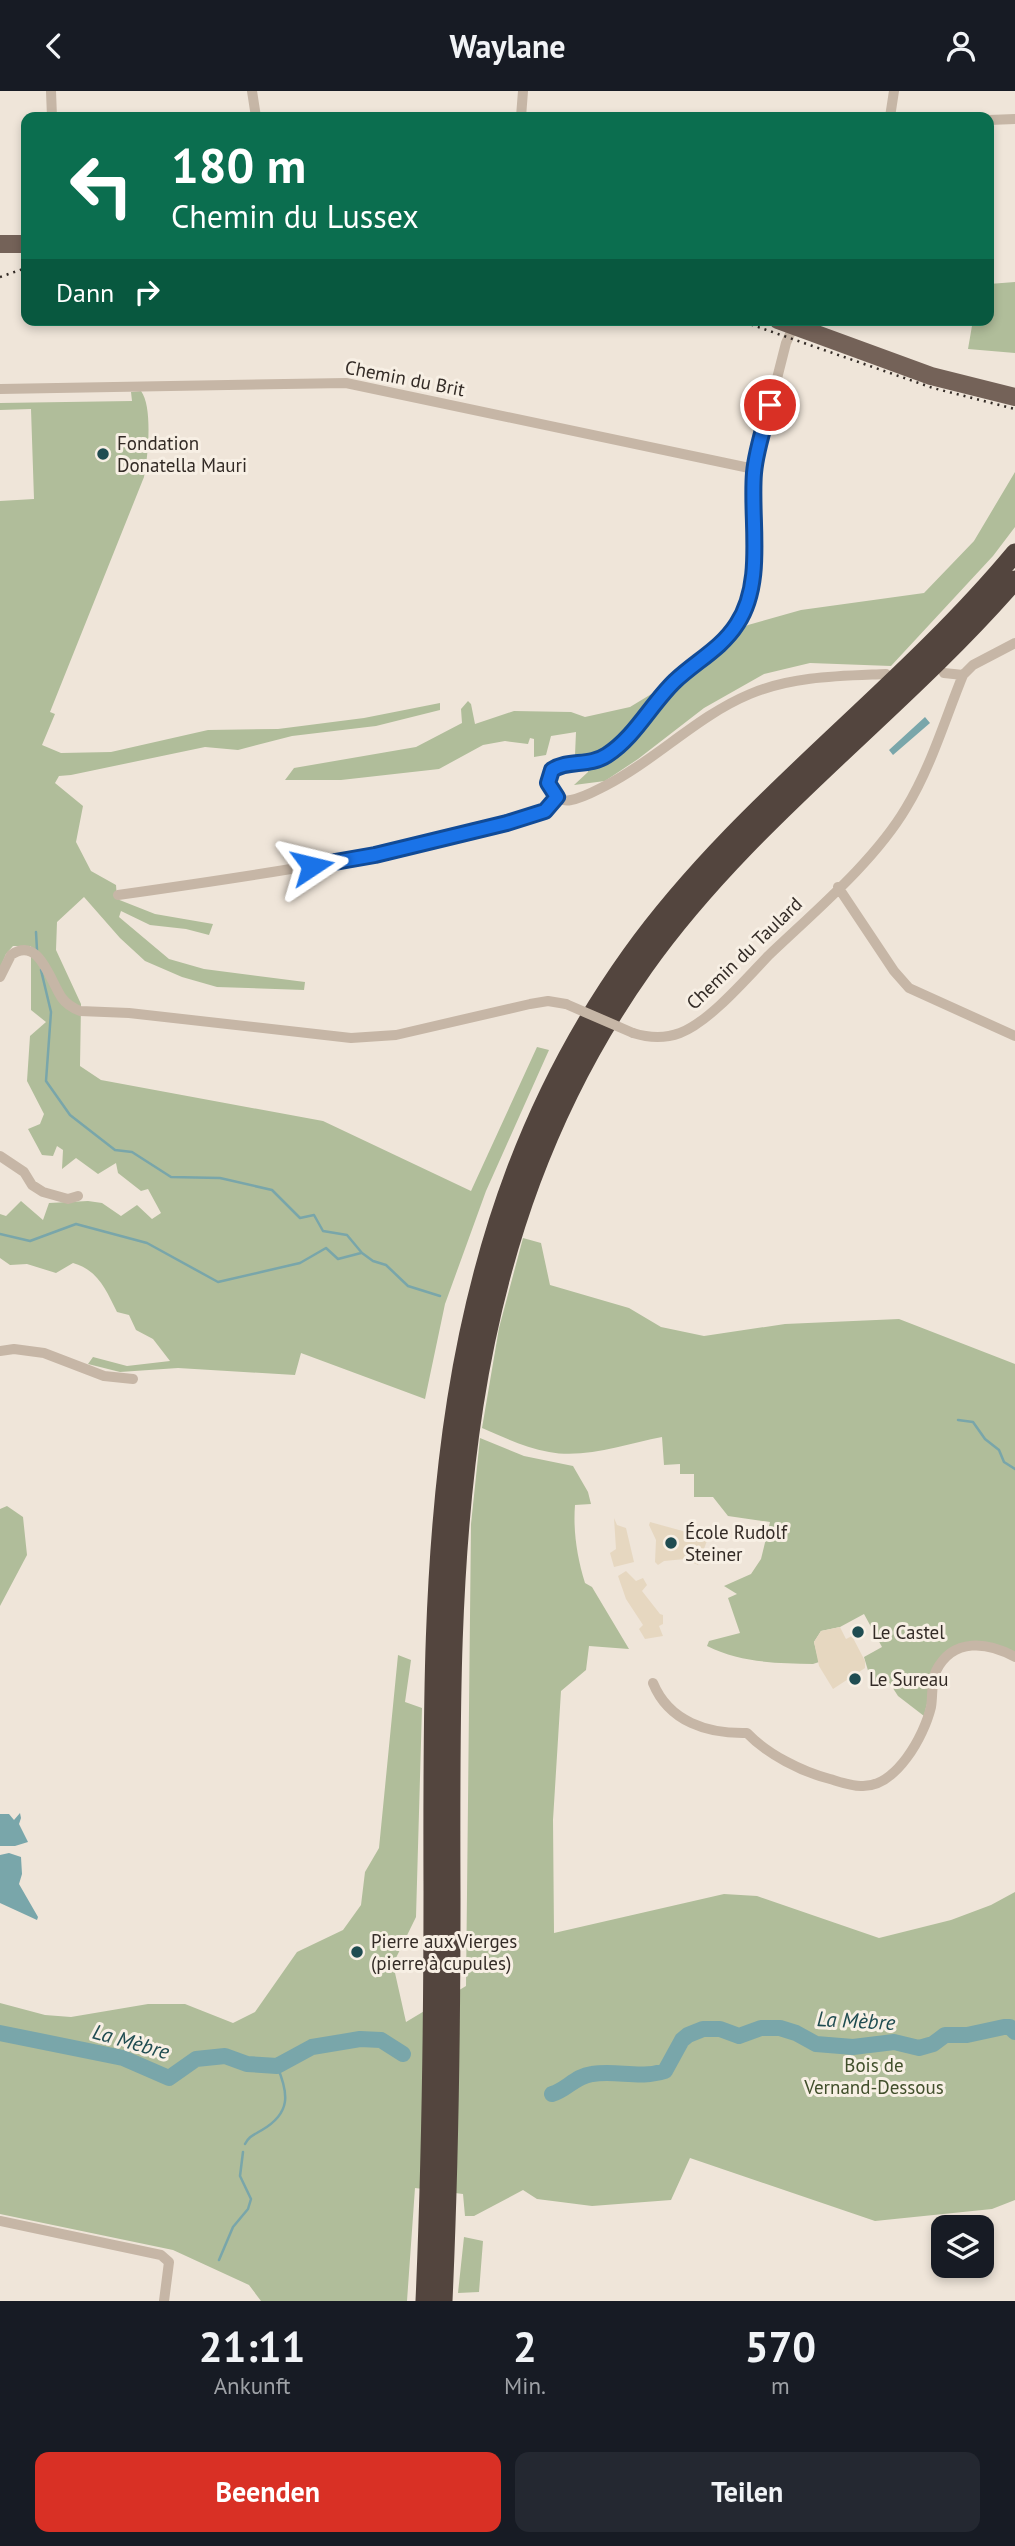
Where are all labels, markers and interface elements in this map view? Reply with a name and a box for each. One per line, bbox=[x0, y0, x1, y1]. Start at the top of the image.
text: Waylane bbox=[449, 25, 566, 67]
icon: back bbox=[35, 27, 73, 65]
icon: person bbox=[942, 27, 980, 65]
text: 180 m bbox=[171, 133, 306, 197]
icon: left bbox=[56, 140, 147, 231]
text: Chemin du Lussex bbox=[171, 195, 419, 237]
icon: right bbox=[128, 273, 166, 311]
text: Dann bbox=[56, 276, 114, 309]
street label: Chemin du Brit bbox=[343, 355, 467, 401]
pin bbox=[740, 375, 800, 435]
icon: arrive bbox=[751, 386, 789, 424]
place label: Fondation Donatella Mauri bbox=[117, 431, 247, 477]
marker: Fondation Donatella Mauri bbox=[95, 446, 111, 462]
position arrow bbox=[275, 829, 349, 903]
street label: Chemin du Taulard bbox=[681, 892, 807, 1014]
place label: École Rudolf Steiner bbox=[685, 1520, 788, 1566]
marker: École Rudolf Steiner bbox=[663, 1535, 679, 1551]
place label: Le Castel bbox=[872, 1620, 945, 1644]
marker: Le Castel bbox=[850, 1624, 866, 1640]
place label: Le Sureau bbox=[869, 1667, 949, 1691]
marker: Le Sureau bbox=[847, 1671, 863, 1687]
place label: Pierre aux Vierges (pierre à cupules) bbox=[371, 1929, 517, 1975]
marker: Pierre aux Vierges (pierre à cupules) bbox=[349, 1944, 365, 1960]
water label: La Mèbre bbox=[816, 2005, 896, 2036]
water label: La Mèbre bbox=[90, 2018, 173, 2065]
park label: Bois de Vernand-Dessous bbox=[803, 2053, 944, 2099]
map controls bbox=[931, 2215, 994, 2278]
button: layers bbox=[931, 2215, 994, 2278]
text: 21:11 bbox=[199, 2319, 305, 2374]
text: 2 bbox=[513, 2319, 537, 2374]
text: 570 bbox=[745, 2319, 816, 2374]
text: Ankunft bbox=[214, 2371, 290, 2400]
text: Min. bbox=[504, 2371, 546, 2400]
text: m bbox=[771, 2371, 790, 2400]
button: Beenden bbox=[35, 2452, 501, 2532]
button: Teilen bbox=[515, 2452, 980, 2532]

